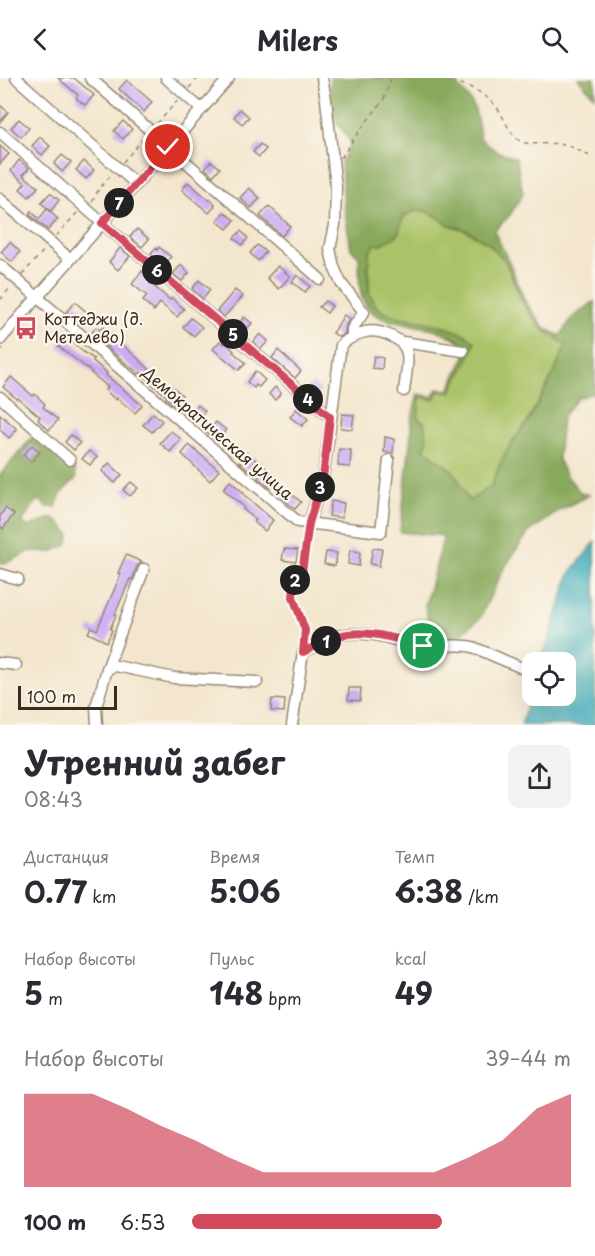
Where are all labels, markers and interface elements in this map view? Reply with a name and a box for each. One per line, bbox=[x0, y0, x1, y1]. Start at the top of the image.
text: Milers bbox=[257, 19, 338, 60]
icon: back bbox=[24, 23, 57, 56]
icon: search bbox=[538, 23, 571, 56]
pin bbox=[142, 121, 193, 172]
icon: check bbox=[151, 130, 184, 163]
pin: 7 bbox=[104, 188, 134, 218]
text: 7 bbox=[114, 191, 124, 215]
pin: 6 bbox=[142, 255, 172, 285]
text: 6 bbox=[151, 258, 163, 282]
place label: Коттеджи (д. Метелево) bbox=[44, 306, 143, 348]
bus stop icon: Коттеджи (д. Метелево) bbox=[13, 315, 39, 341]
pin: 5 bbox=[218, 319, 248, 349]
text: 5 bbox=[228, 322, 238, 346]
street label: Демократическая улица bbox=[137, 359, 299, 505]
pin: 4 bbox=[293, 384, 323, 414]
text: 4 bbox=[303, 387, 313, 411]
pin: 3 bbox=[305, 472, 335, 502]
text: 3 bbox=[315, 475, 325, 499]
pin: 2 bbox=[280, 565, 310, 595]
text: 2 bbox=[289, 568, 301, 592]
pin bbox=[397, 620, 448, 671]
pin: 1 bbox=[311, 626, 341, 656]
text: 1 bbox=[322, 629, 330, 653]
icon: arrive bbox=[406, 629, 439, 662]
map controls bbox=[522, 652, 576, 706]
button: locate bbox=[522, 652, 576, 706]
scale bar bbox=[18, 683, 117, 710]
text: 100 m bbox=[27, 684, 76, 708]
text: Утренний забег bbox=[24, 736, 285, 786]
button: share bbox=[508, 745, 571, 808]
text: 08:43 bbox=[24, 784, 83, 814]
text: Дистанция bbox=[24, 844, 109, 868]
text: Время bbox=[209, 844, 260, 868]
text: Темп bbox=[395, 844, 435, 868]
text: 0.77 bbox=[24, 868, 87, 913]
text: 5:06 bbox=[209, 868, 281, 913]
text: 6:38 bbox=[395, 868, 463, 913]
text: km bbox=[87, 884, 116, 908]
text: /km bbox=[463, 884, 499, 908]
text: Набор высоты bbox=[24, 946, 136, 970]
text: Пульс bbox=[209, 946, 255, 970]
text: kcal bbox=[395, 946, 427, 970]
text: 5 bbox=[24, 970, 43, 1015]
text: 148 bbox=[209, 970, 263, 1015]
text: 49 bbox=[395, 970, 433, 1015]
text: m bbox=[43, 986, 63, 1010]
text: bpm bbox=[263, 986, 302, 1010]
text: Набор высоты bbox=[24, 1043, 164, 1073]
text: 39–44 m bbox=[485, 1043, 571, 1073]
text: 100 m bbox=[24, 1207, 86, 1237]
text: 6:53 bbox=[120, 1207, 165, 1237]

